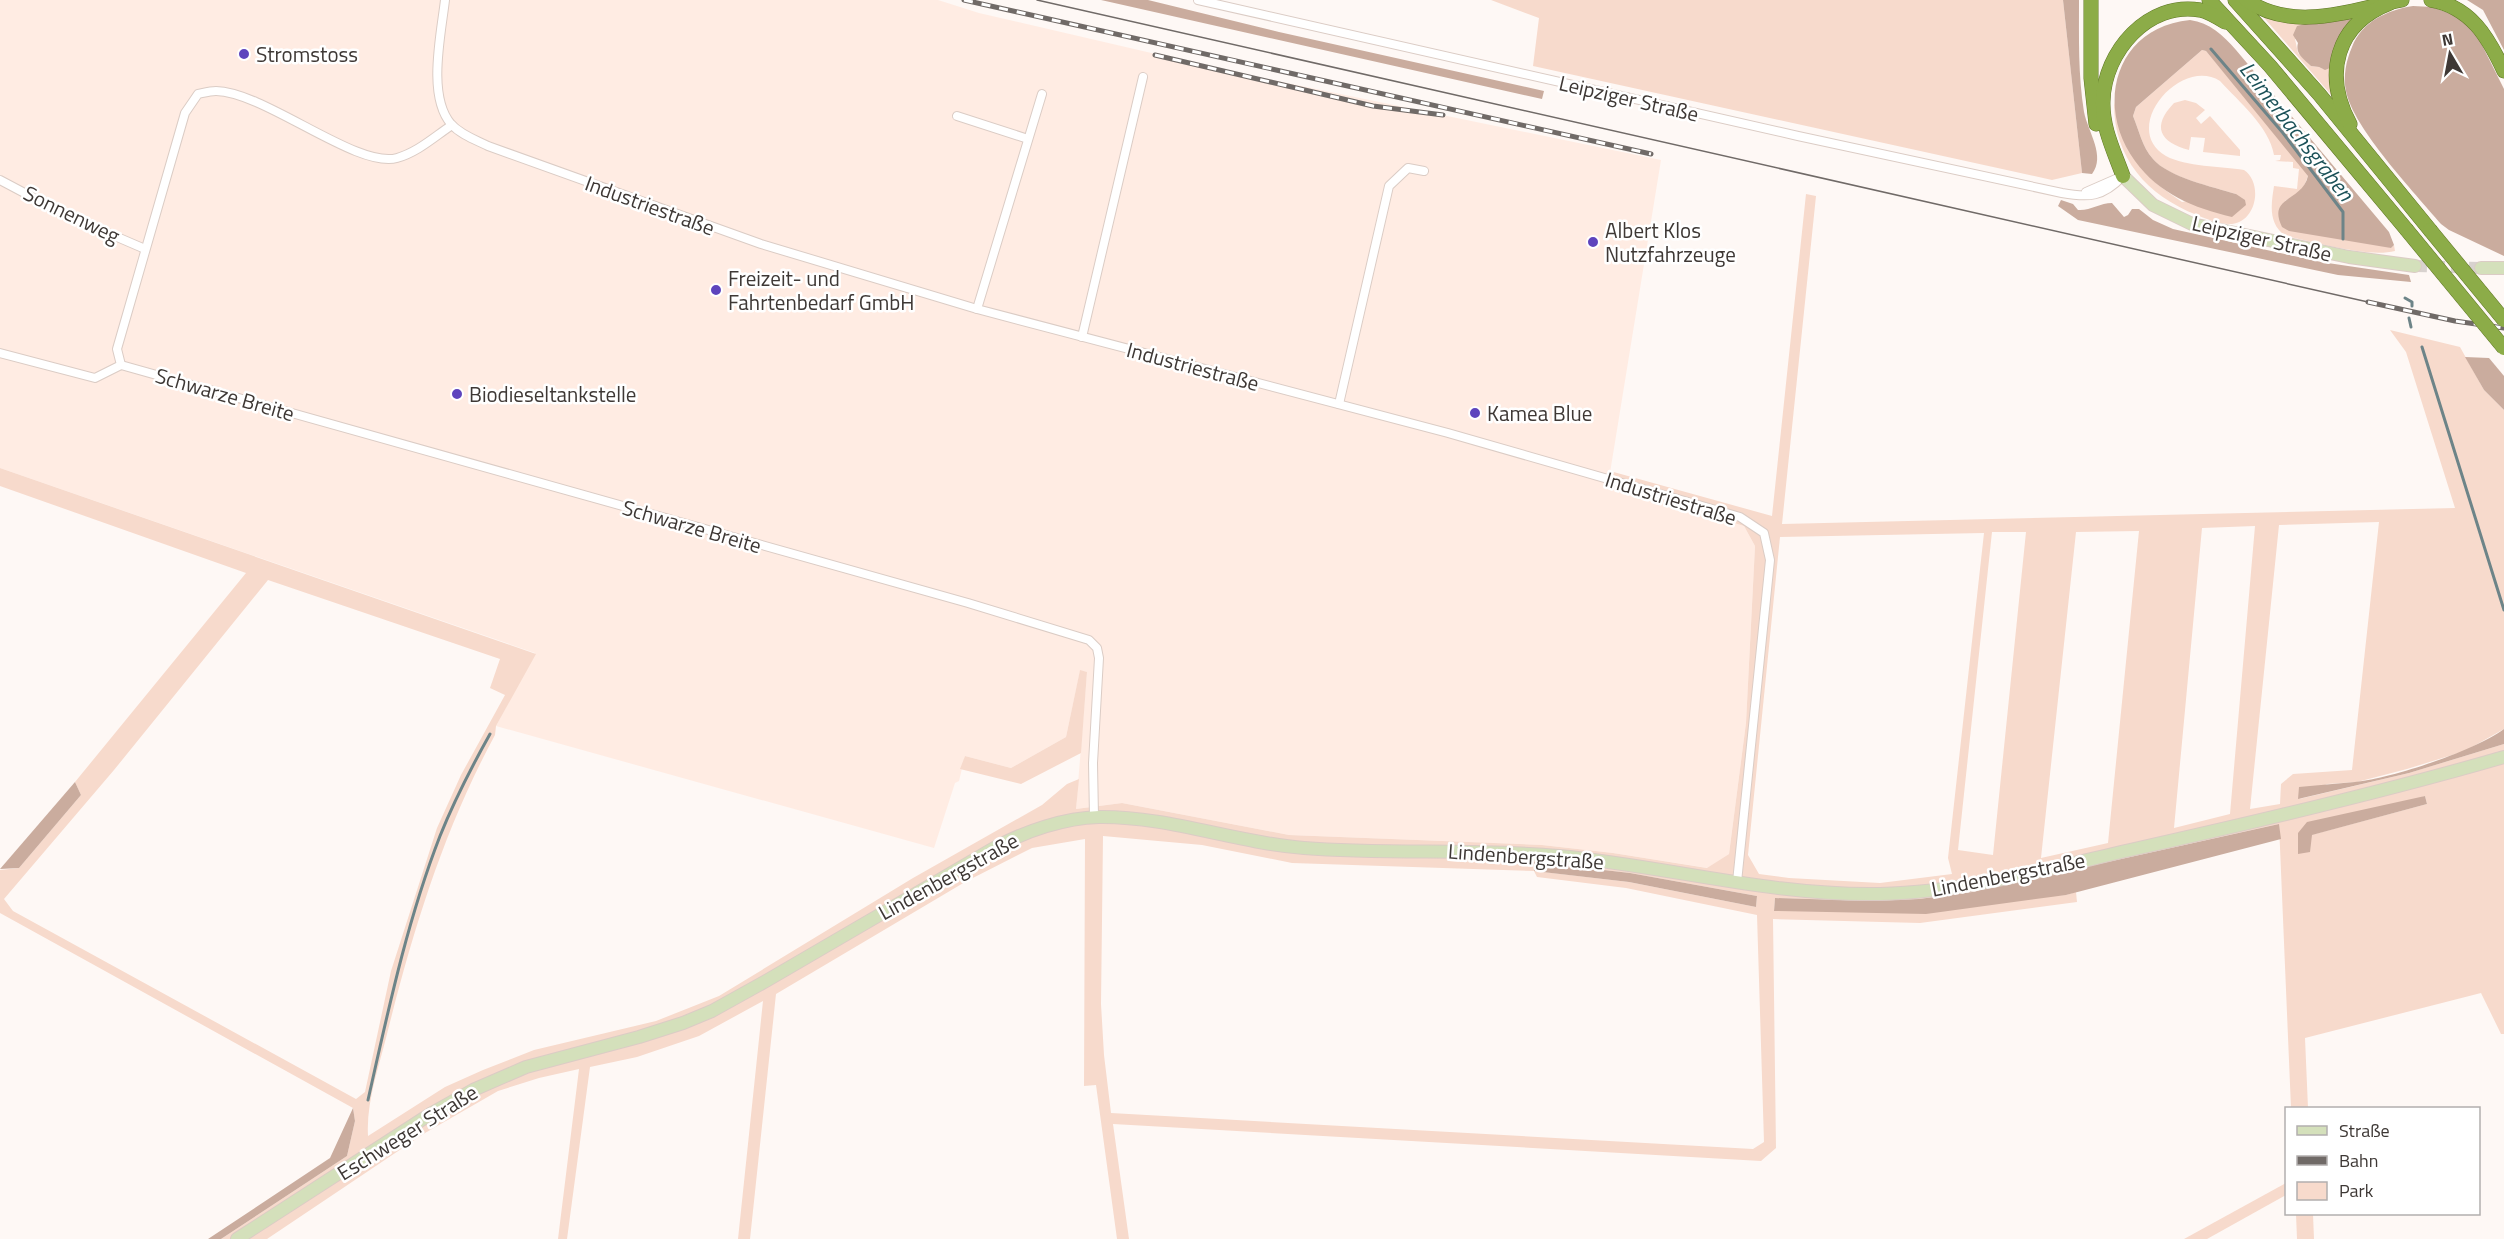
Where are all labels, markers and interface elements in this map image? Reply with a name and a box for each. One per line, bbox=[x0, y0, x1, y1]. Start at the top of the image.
north arrow bbox=[2420, 24, 2480, 84]
text: N bbox=[2440, 26, 2455, 52]
place label: Stromstoss bbox=[256, 38, 358, 70]
marker: Stromstoss bbox=[237, 47, 251, 61]
water label: Leimerbachsgraben bbox=[2231, 54, 2363, 209]
street label: Leipziger Straße bbox=[1556, 66, 1702, 130]
street label: Industriestraße bbox=[581, 167, 719, 243]
street label: Sonnenweg bbox=[18, 177, 126, 251]
street label: Leipziger Straße bbox=[2189, 206, 2335, 270]
place label: Albert Klos Nutzfahrzeuge bbox=[1605, 214, 1736, 270]
marker: Albert Klos Nutzfahrzeuge bbox=[1586, 235, 1600, 249]
place label: Freizeit- und Fahrtenbedarf GmbH bbox=[728, 262, 914, 318]
marker: Freizeit- und Fahrtenbedarf GmbH bbox=[709, 283, 723, 297]
street label: Industriestraße bbox=[1123, 333, 1263, 399]
street label: Schwarze Breite bbox=[152, 359, 298, 429]
place label: Biodieseltankstelle bbox=[469, 378, 636, 410]
marker: Biodieseltankstelle bbox=[450, 387, 464, 401]
place label: Kamea Blue bbox=[1487, 397, 1592, 429]
marker: Kamea Blue bbox=[1468, 406, 1482, 420]
street label: Industriestraße bbox=[1601, 463, 1741, 533]
street label: Schwarze Breite bbox=[619, 491, 765, 561]
street label: Lindenbergstraße bbox=[872, 824, 1024, 928]
street label: Lindenbergstraße bbox=[1447, 835, 1605, 877]
street label: Lindenbergstraße bbox=[1928, 843, 2088, 905]
street label: Eschweger Straße bbox=[330, 1076, 484, 1188]
legend bbox=[2285, 1107, 2480, 1215]
text: Straße bbox=[2339, 1117, 2390, 1144]
text: Bahn bbox=[2339, 1147, 2378, 1174]
text: Park bbox=[2339, 1177, 2374, 1204]

